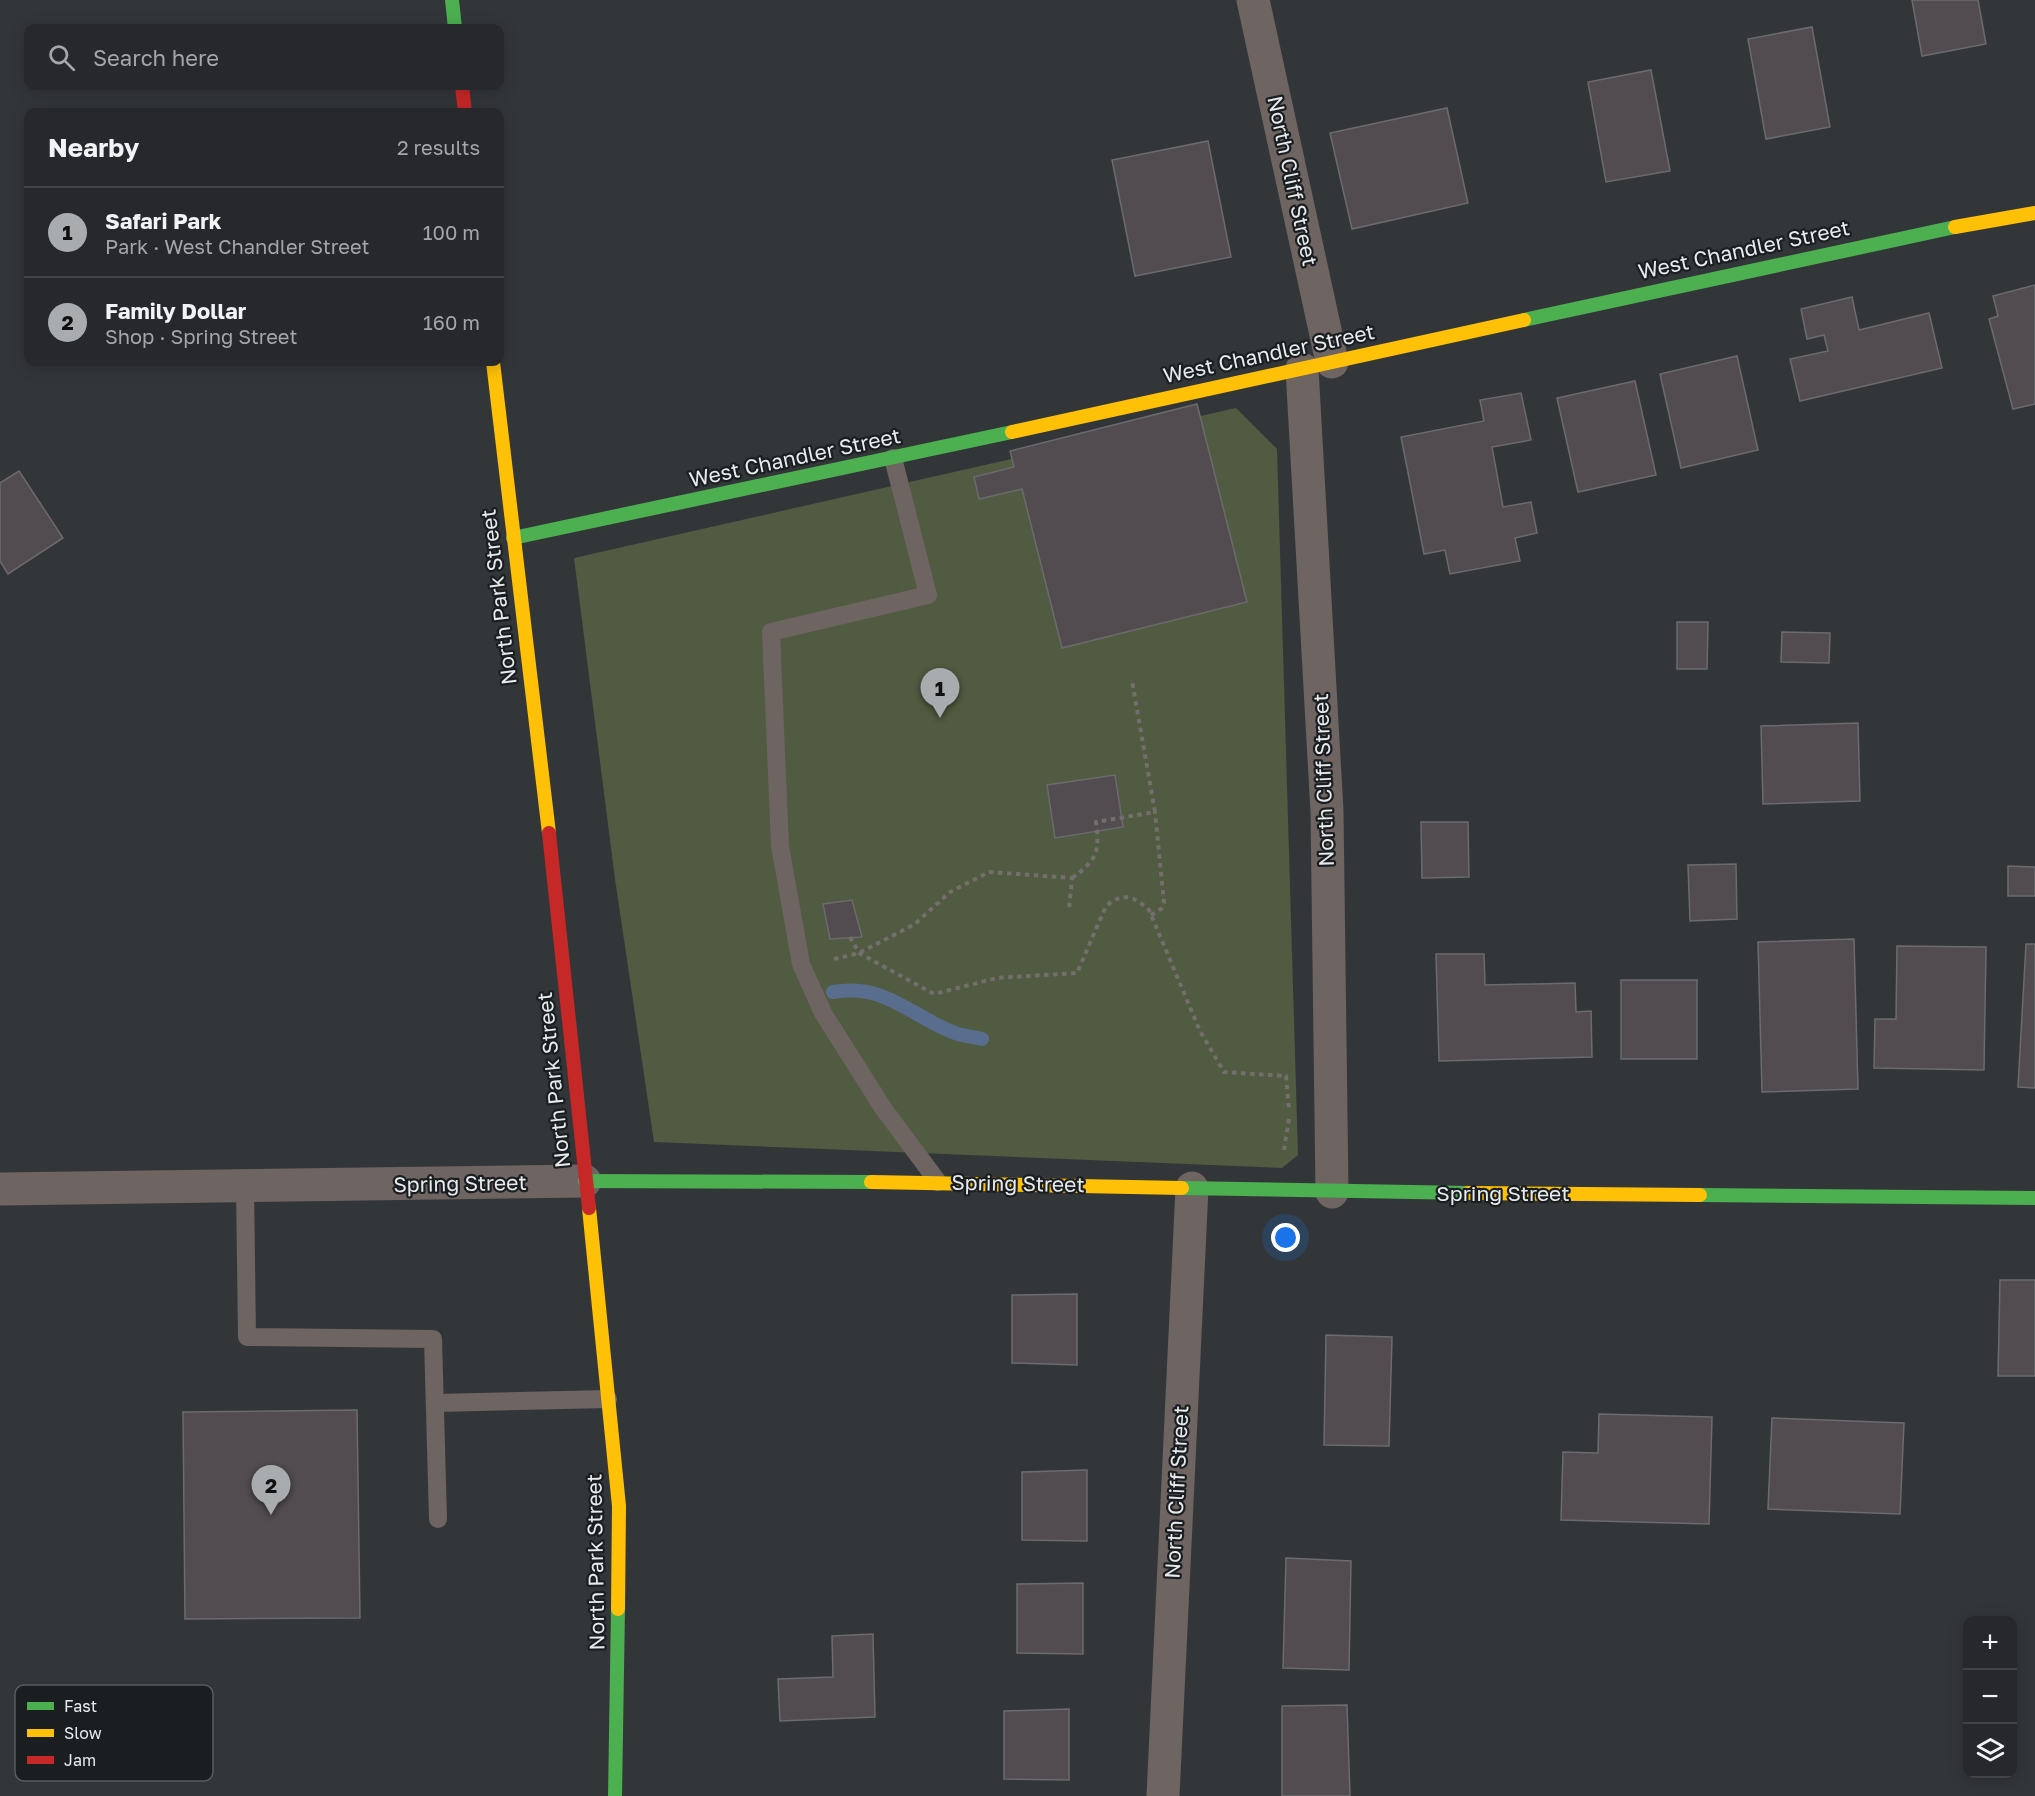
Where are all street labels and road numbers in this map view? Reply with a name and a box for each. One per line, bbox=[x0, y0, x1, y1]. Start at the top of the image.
street label: North Cliff Street bbox=[1262, 93, 1324, 268]
street label: West Chandler Street bbox=[1636, 214, 1852, 284]
street label: West Chandler Street bbox=[1161, 318, 1377, 388]
street label: West Chandler Street bbox=[687, 422, 903, 492]
street label: North Park Street bbox=[474, 508, 522, 686]
street label: North Cliff Street bbox=[1307, 693, 1339, 867]
street label: North Park Street bbox=[531, 991, 575, 1169]
street label: Spring Street bbox=[393, 1169, 527, 1197]
street label: Spring Street bbox=[951, 1169, 1085, 1197]
street label: Spring Street bbox=[1436, 1180, 1570, 1206]
street label: North Cliff Street bbox=[1158, 1405, 1194, 1579]
street label: North Park Street bbox=[580, 1473, 610, 1651]

